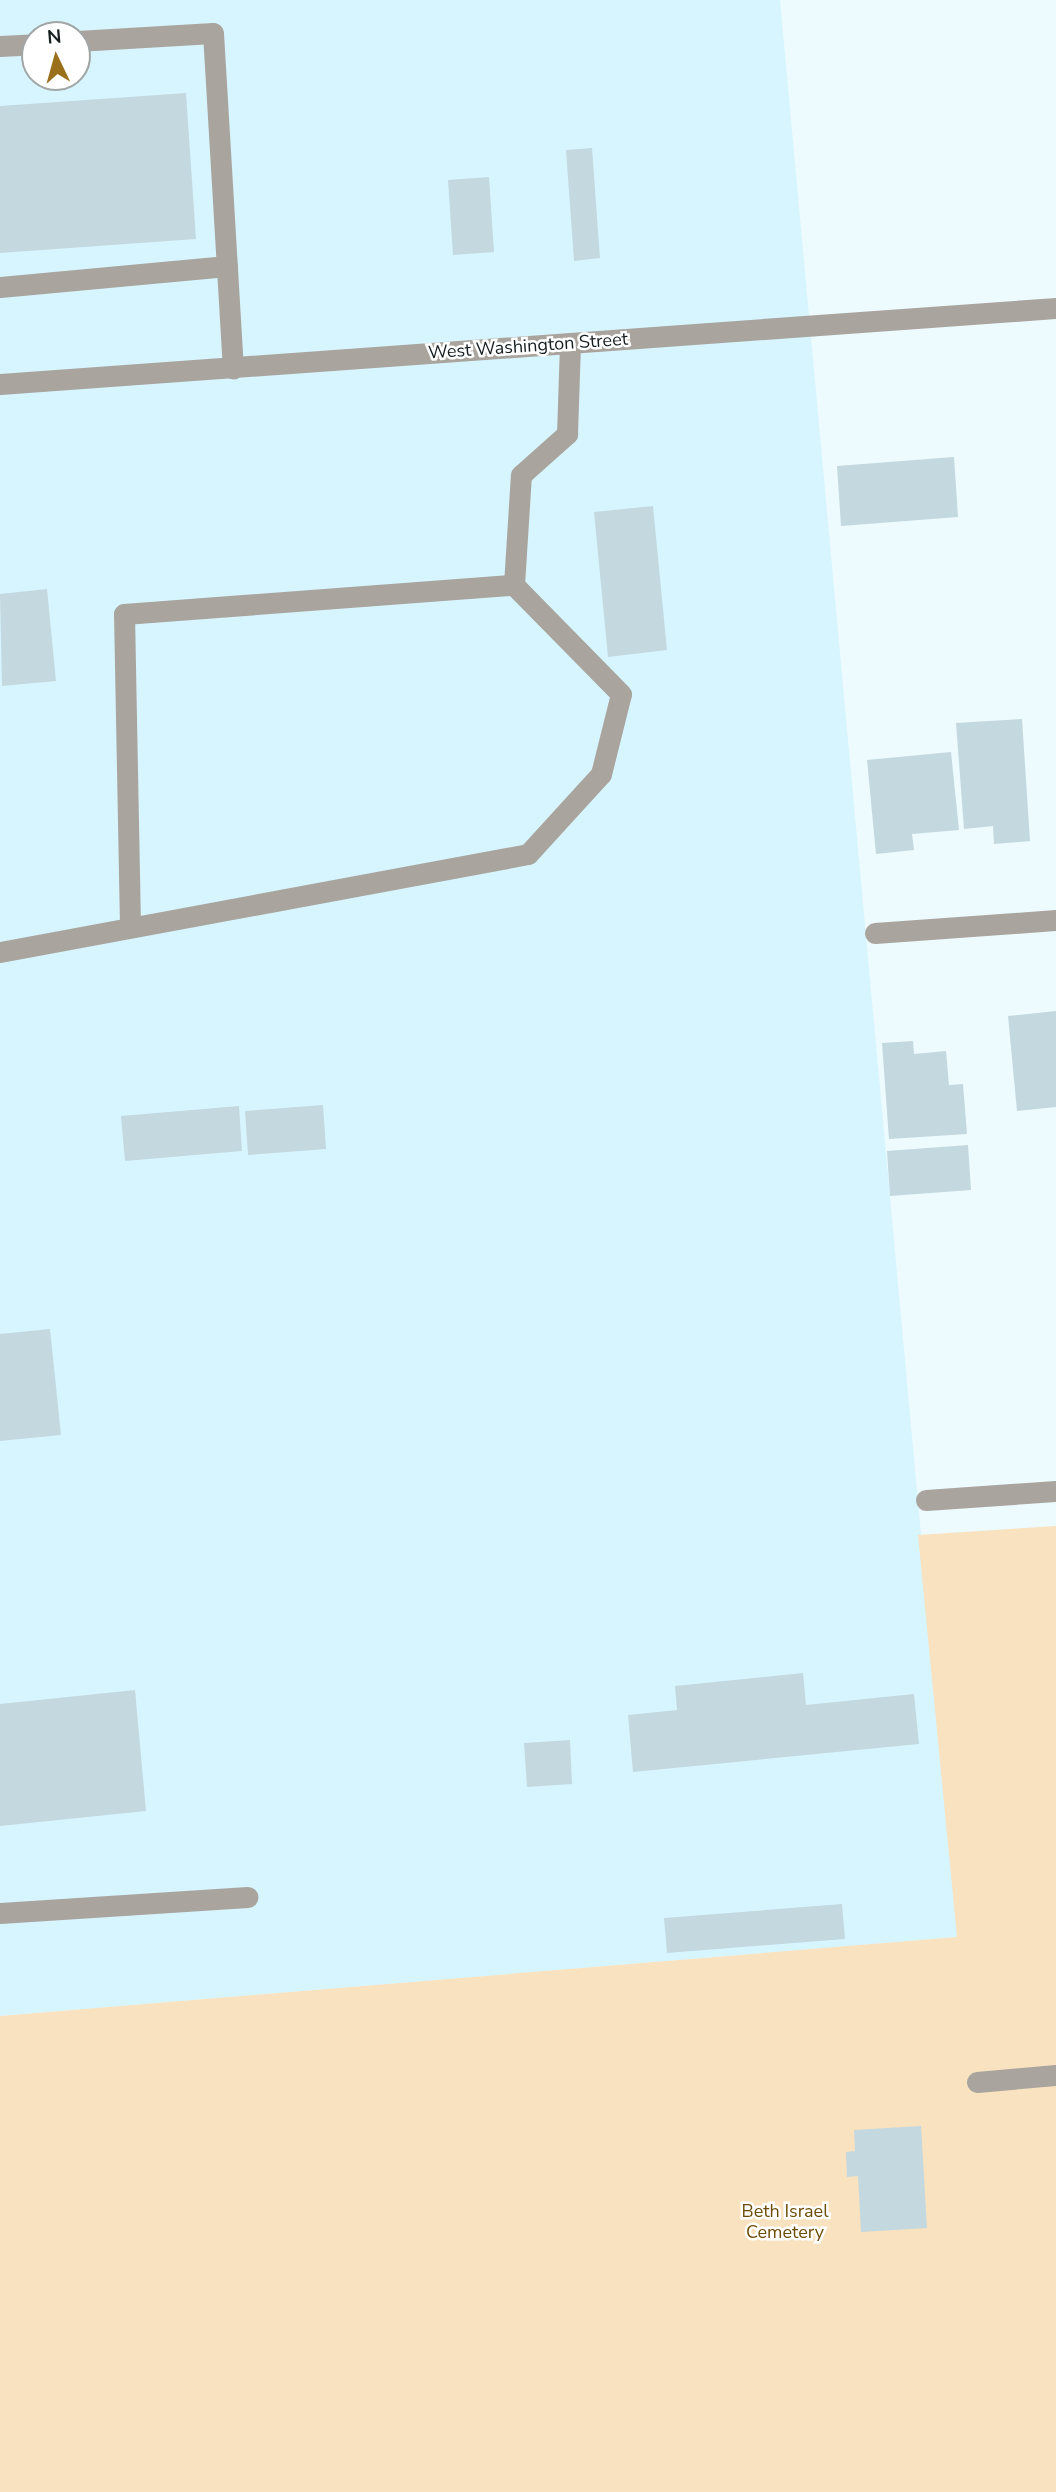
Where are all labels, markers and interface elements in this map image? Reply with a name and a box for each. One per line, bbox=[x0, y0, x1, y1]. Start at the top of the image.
north arrow bbox=[21, 21, 91, 91]
text: N bbox=[46, 24, 63, 51]
street label: West Washington Street bbox=[427, 328, 629, 364]
park label: Beth Israel Cemetery bbox=[742, 2201, 828, 2244]

